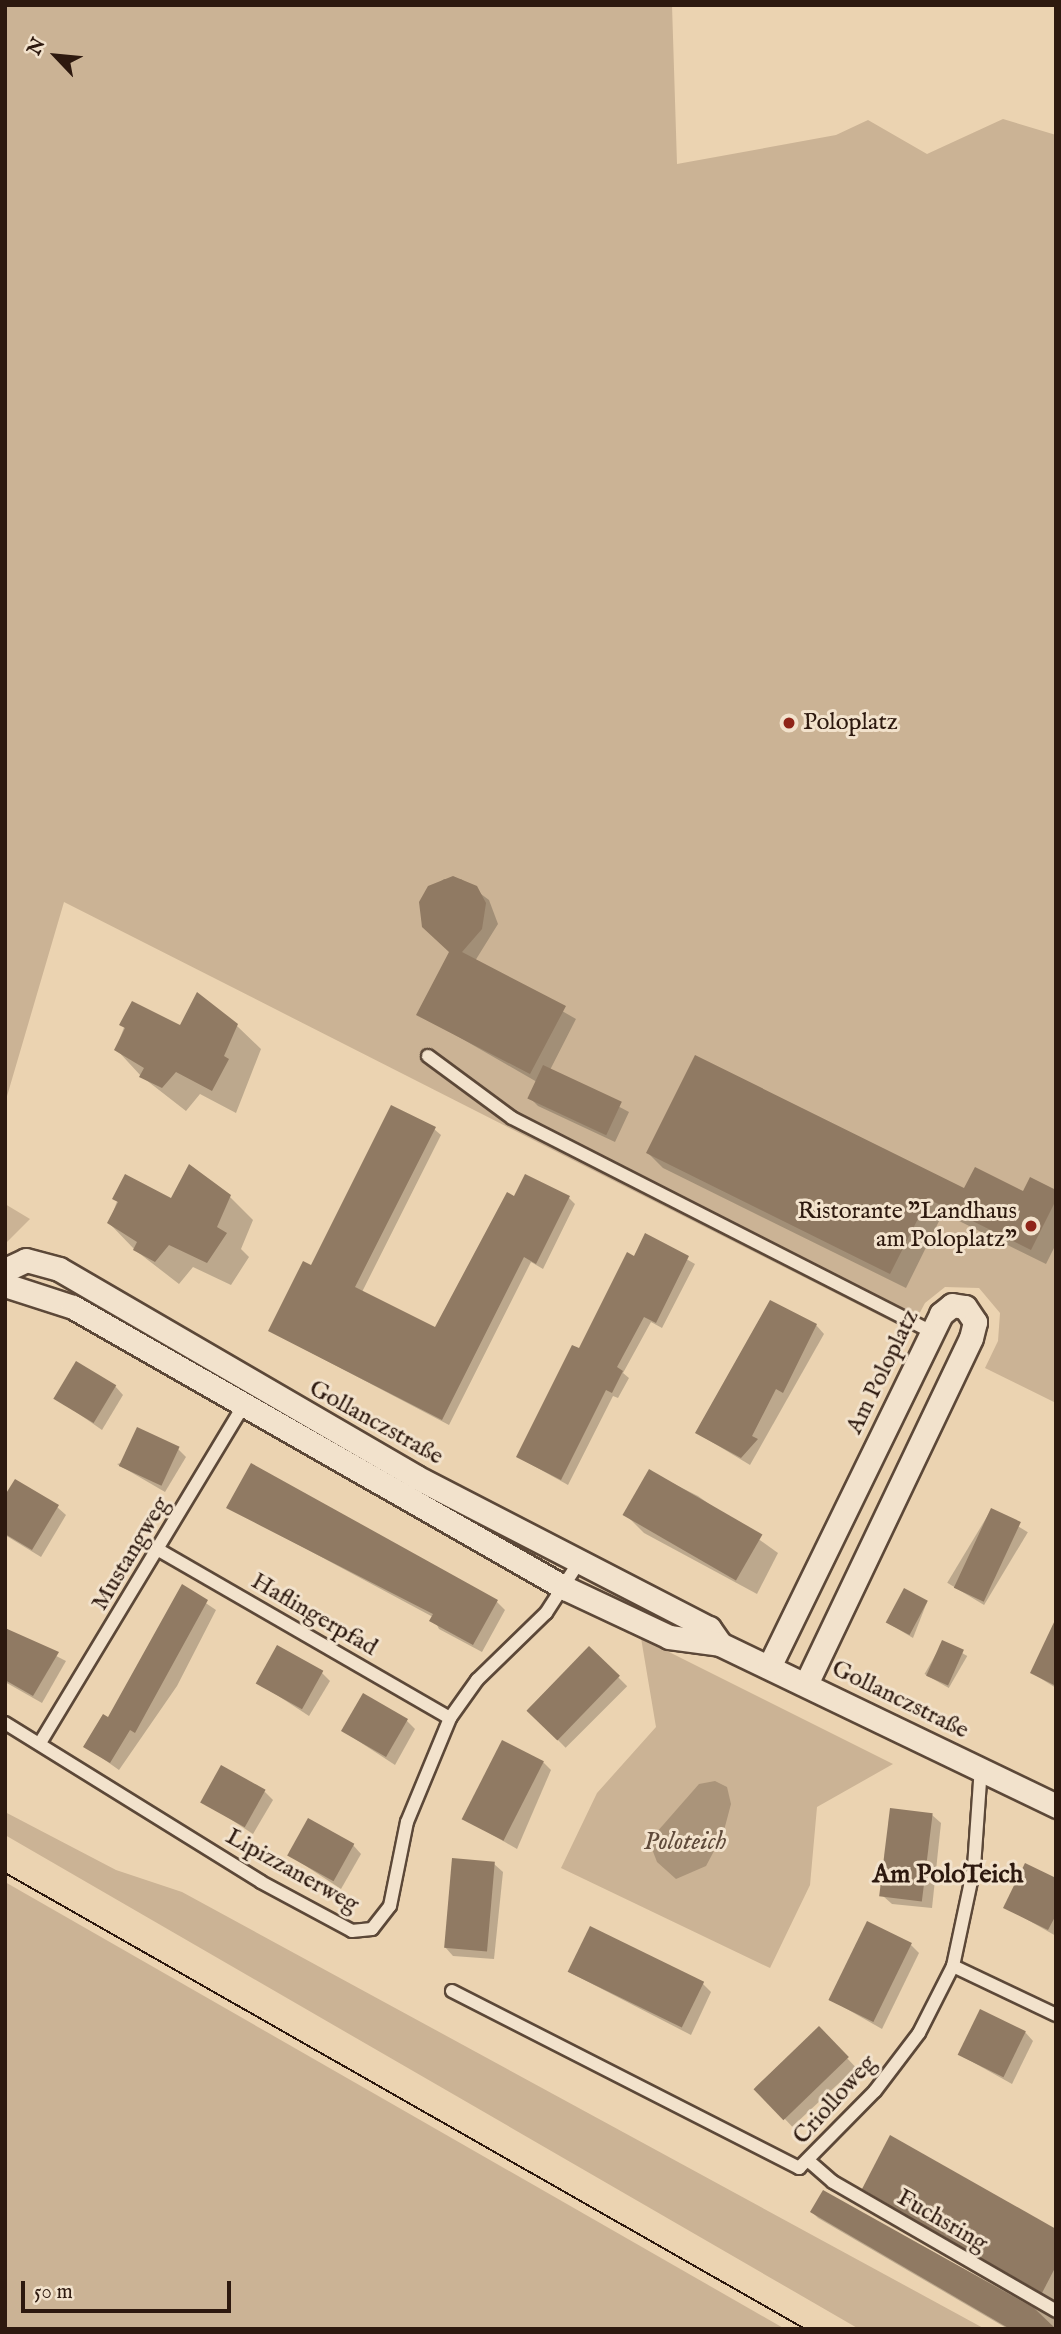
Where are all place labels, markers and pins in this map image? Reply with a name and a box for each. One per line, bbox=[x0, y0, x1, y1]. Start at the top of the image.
place label: Poloplatz bbox=[803, 709, 898, 737]
marker: Poloplatz bbox=[781, 715, 797, 731]
place label: Ristorante "Landhaus am Poloplatz" bbox=[798, 1198, 1017, 1254]
marker: Ristorante "Landhaus am Poloplatz" bbox=[1023, 1218, 1039, 1234]

